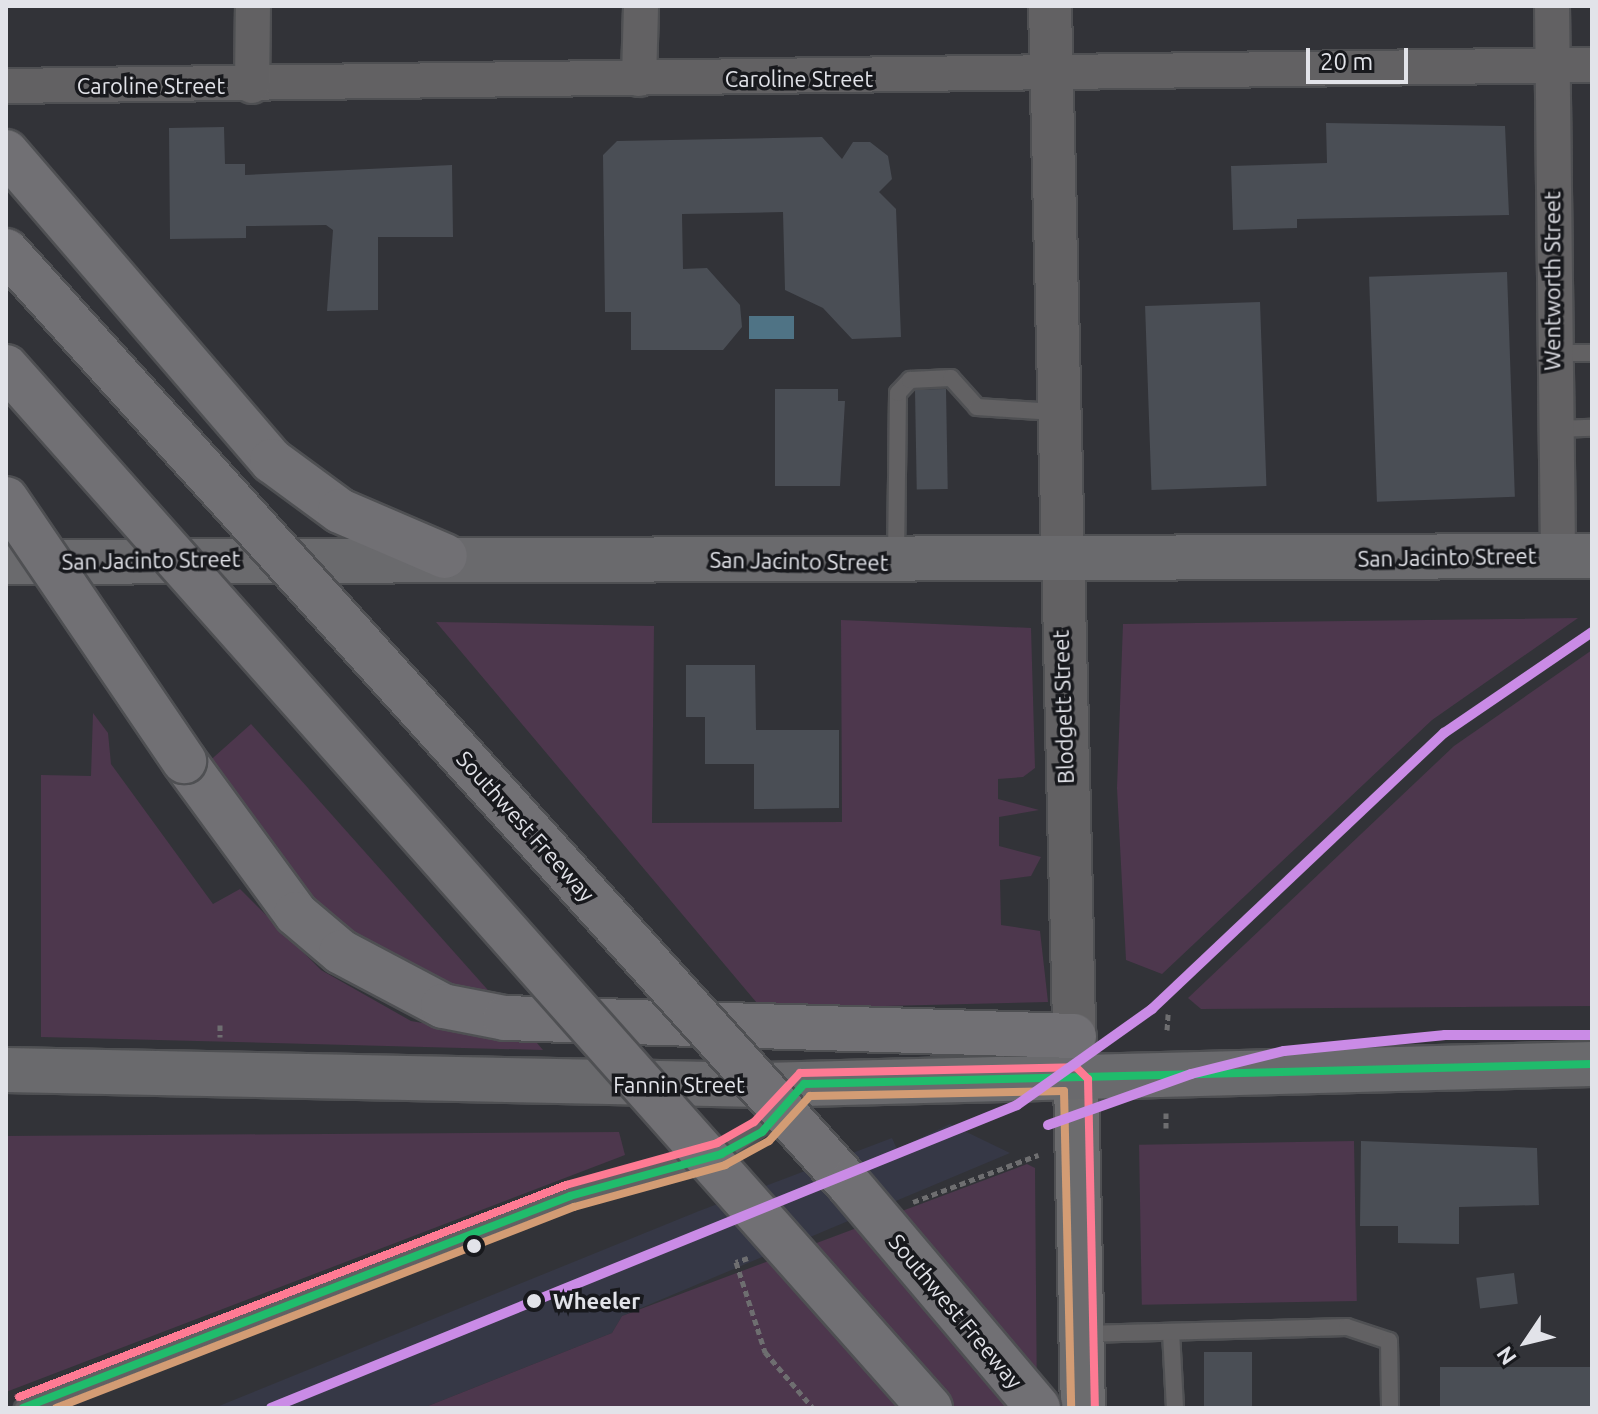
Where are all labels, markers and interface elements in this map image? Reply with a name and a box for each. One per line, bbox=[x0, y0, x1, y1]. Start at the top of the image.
scale bar bbox=[1310, 32, 1412, 82]
text: 20 m bbox=[1320, 48, 1373, 75]
street label: Caroline Street bbox=[725, 66, 873, 92]
street label: Caroline Street bbox=[77, 73, 225, 99]
street label: Wentworth Street bbox=[1539, 191, 1565, 371]
street label: San Jacinto Street bbox=[1357, 542, 1537, 572]
street label: San Jacinto Street bbox=[61, 545, 241, 575]
street label: San Jacinto Street bbox=[709, 546, 889, 576]
street label: Blodgett Street bbox=[1047, 630, 1079, 784]
street label: Southwest Freeway bbox=[452, 745, 600, 907]
street label: Fannin Street bbox=[613, 1072, 745, 1098]
street label: Southwest Freeway bbox=[884, 1228, 1028, 1394]
unlabelled marker bbox=[466, 1238, 482, 1254]
place label: Wheeler bbox=[553, 1288, 640, 1314]
marker: Wheeler bbox=[522, 1289, 546, 1313]
north arrow bbox=[1486, 1302, 1566, 1382]
text: N bbox=[1491, 1342, 1521, 1370]

